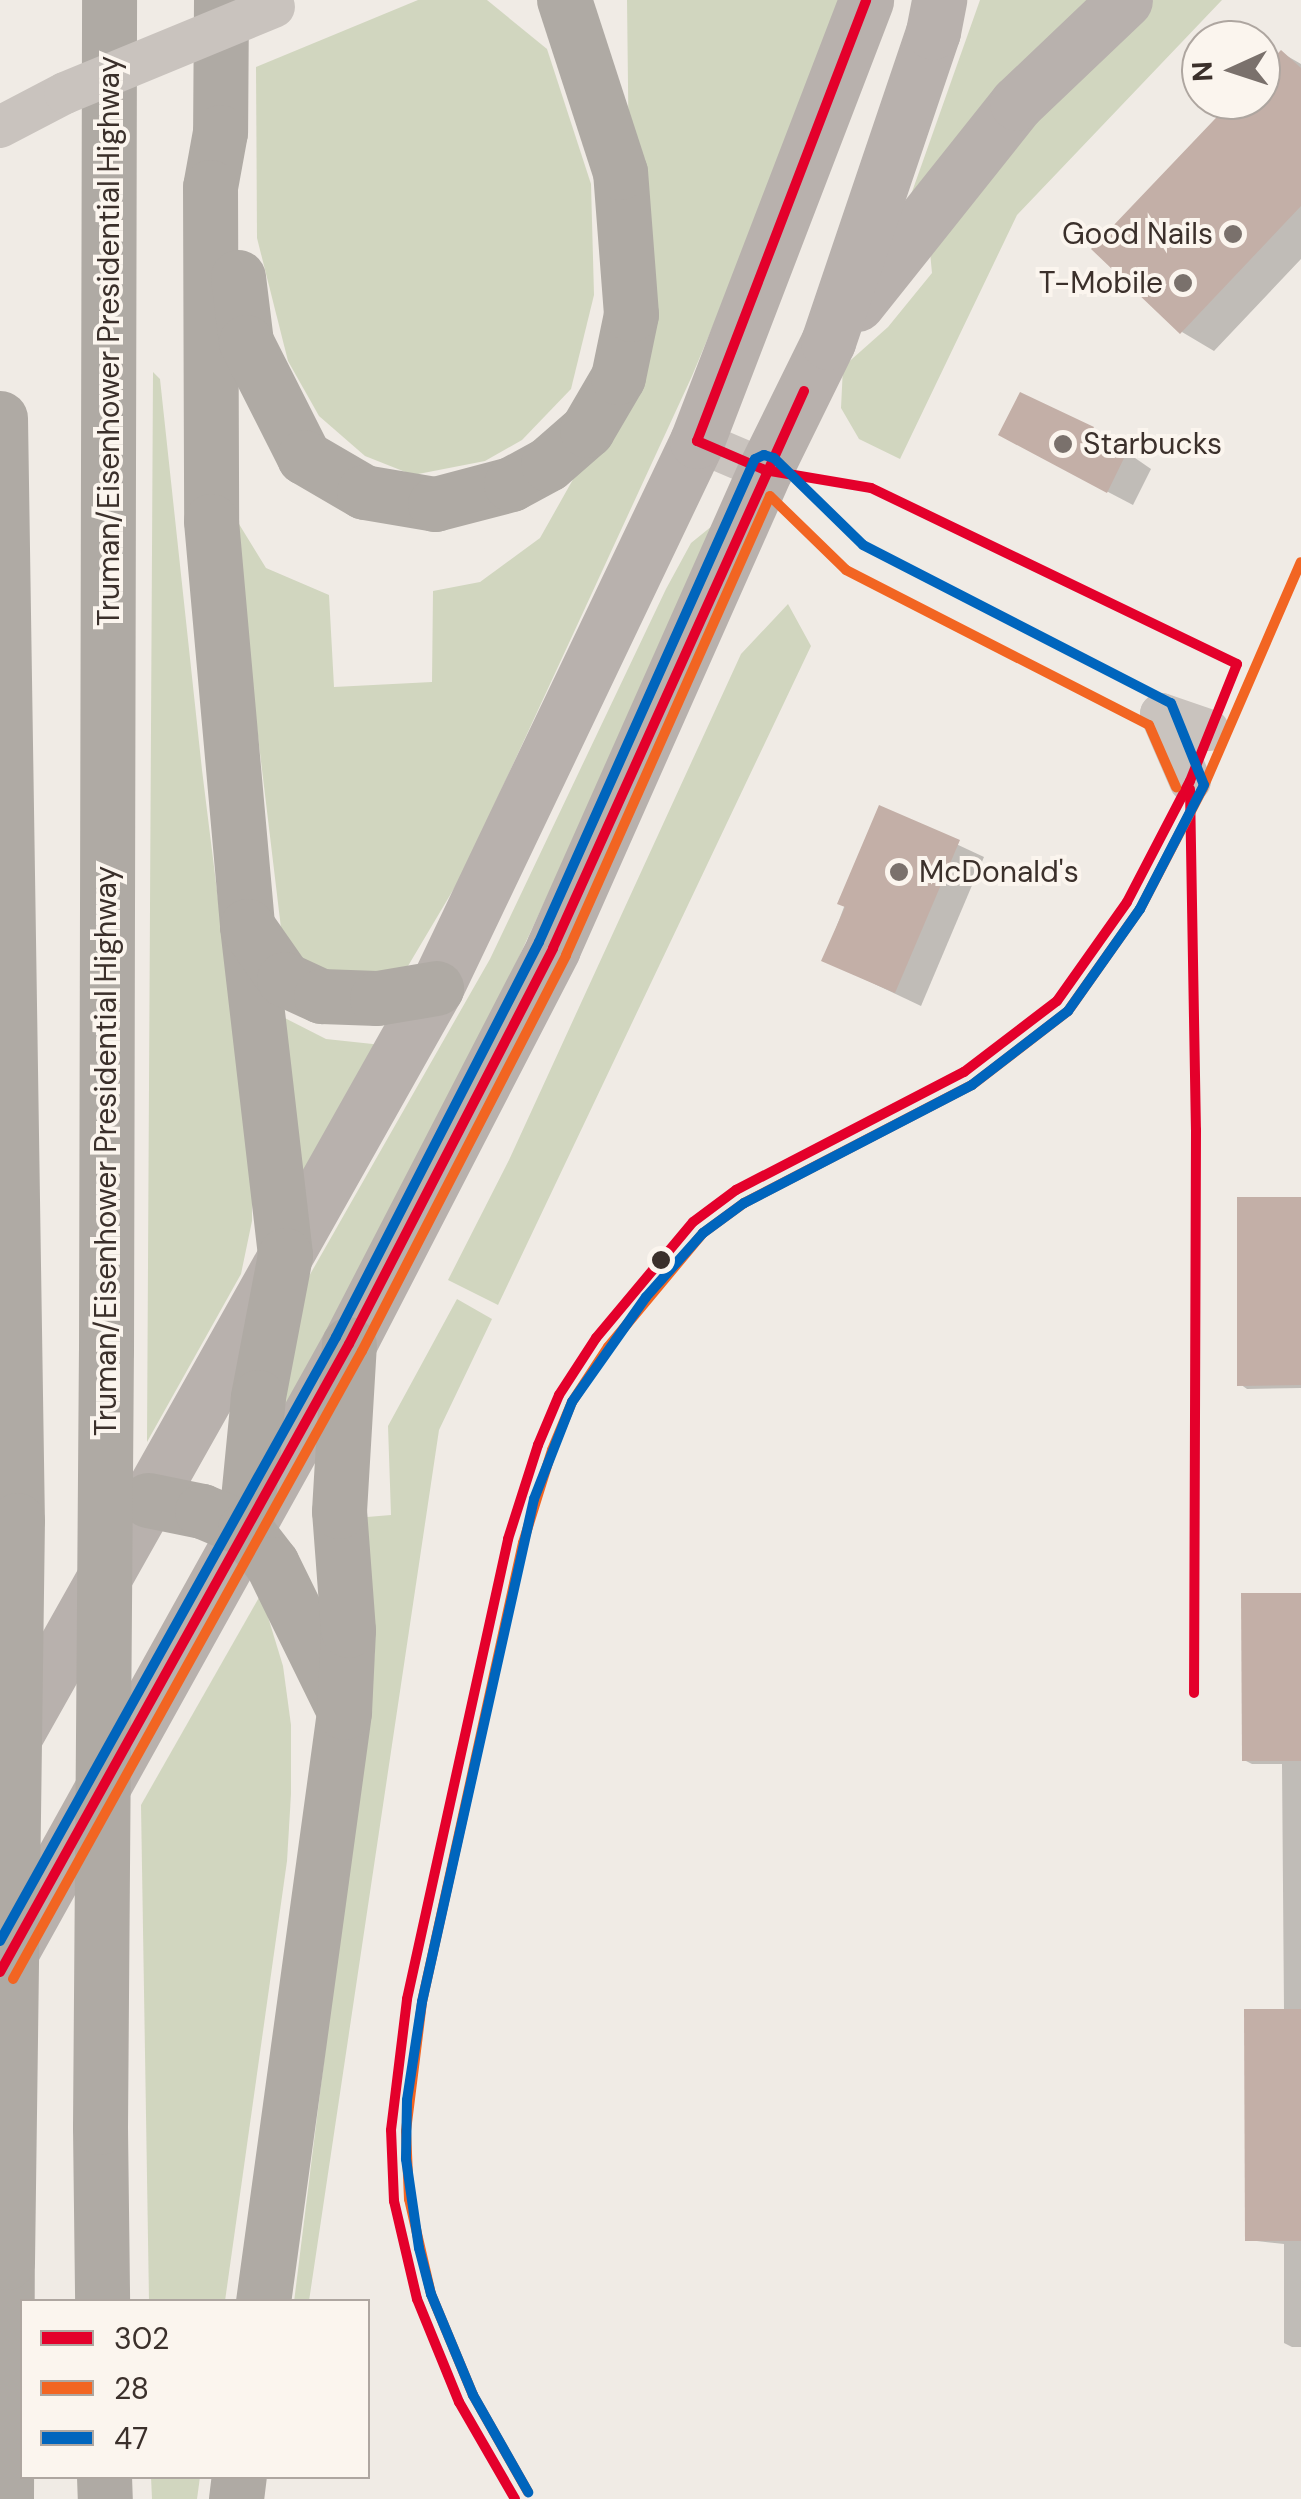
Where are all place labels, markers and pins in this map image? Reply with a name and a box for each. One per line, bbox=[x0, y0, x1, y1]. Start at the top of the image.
place label: Good Nails bbox=[1062, 216, 1213, 252]
marker: Good Nails bbox=[1222, 223, 1244, 245]
place label: T-Mobile bbox=[1039, 265, 1163, 301]
marker: T-Mobile bbox=[1172, 272, 1194, 294]
place label: Starbucks bbox=[1083, 426, 1222, 462]
marker: Starbucks bbox=[1052, 433, 1074, 455]
place label: McDonald's bbox=[919, 854, 1079, 890]
marker: McDonald's bbox=[888, 861, 910, 883]
unlabelled marker bbox=[651, 1250, 671, 1270]

